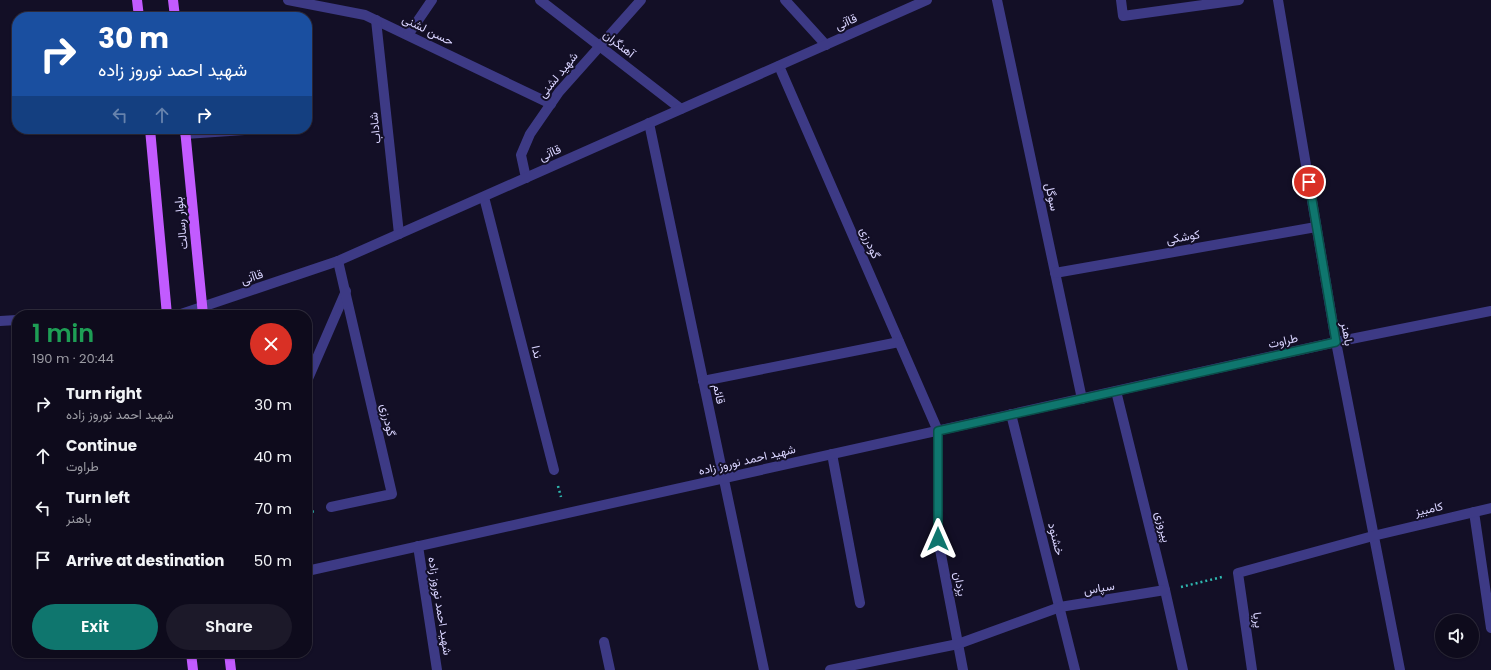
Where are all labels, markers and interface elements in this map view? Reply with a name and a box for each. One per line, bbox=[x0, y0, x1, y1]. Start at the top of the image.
street label: قاآنی bbox=[832, 9, 860, 34]
street label: حسن لشنی bbox=[400, 10, 457, 49]
text: 30 m bbox=[98, 19, 169, 58]
street label: آهنگران bbox=[600, 26, 640, 62]
icon: right bbox=[32, 28, 84, 80]
street label: شهید لشنی bbox=[534, 48, 581, 101]
text: شهید احمد نوروز زاده bbox=[98, 57, 247, 82]
icon: left bbox=[109, 104, 131, 126]
icon: ahead bbox=[151, 104, 173, 126]
icon: right bbox=[193, 104, 215, 126]
street label: شاداب bbox=[364, 111, 385, 145]
street label: قاآنی bbox=[536, 140, 564, 165]
pin bbox=[1292, 165, 1326, 199]
icon: arrive bbox=[1298, 171, 1320, 193]
street label: سوگل bbox=[1041, 181, 1064, 212]
street label: بلوار رسالت bbox=[169, 196, 192, 250]
street label: گودرزی bbox=[856, 224, 885, 261]
street label: کوشکی bbox=[1165, 225, 1201, 248]
street label: قاآنی bbox=[238, 265, 265, 288]
text: 1 min bbox=[32, 317, 94, 350]
street label: باهنر bbox=[1337, 320, 1358, 347]
button: close bbox=[250, 323, 292, 365]
street label: طراوت bbox=[1266, 329, 1300, 352]
street label: ندا bbox=[528, 344, 547, 360]
text: 190 m · 20:44 bbox=[32, 349, 114, 368]
street label: قائم bbox=[709, 382, 730, 405]
text: Turn right bbox=[66, 383, 142, 404]
icon: right bbox=[32, 393, 54, 415]
text: 30 m bbox=[254, 394, 292, 415]
street label: گودرزی bbox=[377, 402, 400, 438]
text: شهید احمد نوروز زاده bbox=[66, 405, 174, 424]
text: Continue bbox=[66, 435, 137, 456]
street label: شهید احمد نوروز زاده bbox=[697, 440, 797, 479]
icon: ahead bbox=[32, 445, 54, 467]
text: 40 m bbox=[254, 446, 292, 467]
text: طراوت bbox=[66, 457, 99, 476]
text: Turn left bbox=[66, 487, 130, 508]
icon: left bbox=[32, 497, 54, 519]
street label: کامبیز bbox=[1412, 497, 1445, 520]
text: 70 m bbox=[255, 498, 292, 519]
text: باهنر bbox=[66, 509, 92, 528]
street label: پیروزی bbox=[1151, 510, 1176, 544]
position arrow bbox=[917, 518, 959, 560]
street label: خشنود bbox=[1044, 521, 1069, 557]
icon: arrive bbox=[32, 549, 54, 571]
text: Arrive at destination bbox=[66, 550, 224, 571]
text: 50 m bbox=[254, 550, 292, 571]
street label: شهید احمد نوروز زاده bbox=[424, 556, 457, 656]
street label: یزدان bbox=[950, 570, 971, 598]
street label: سپاس bbox=[1082, 577, 1116, 598]
button: Exit bbox=[32, 604, 158, 650]
button: Share bbox=[166, 604, 292, 650]
street label: پریا bbox=[1249, 611, 1268, 629]
map controls bbox=[1435, 614, 1479, 658]
button: sound bbox=[1435, 614, 1479, 658]

